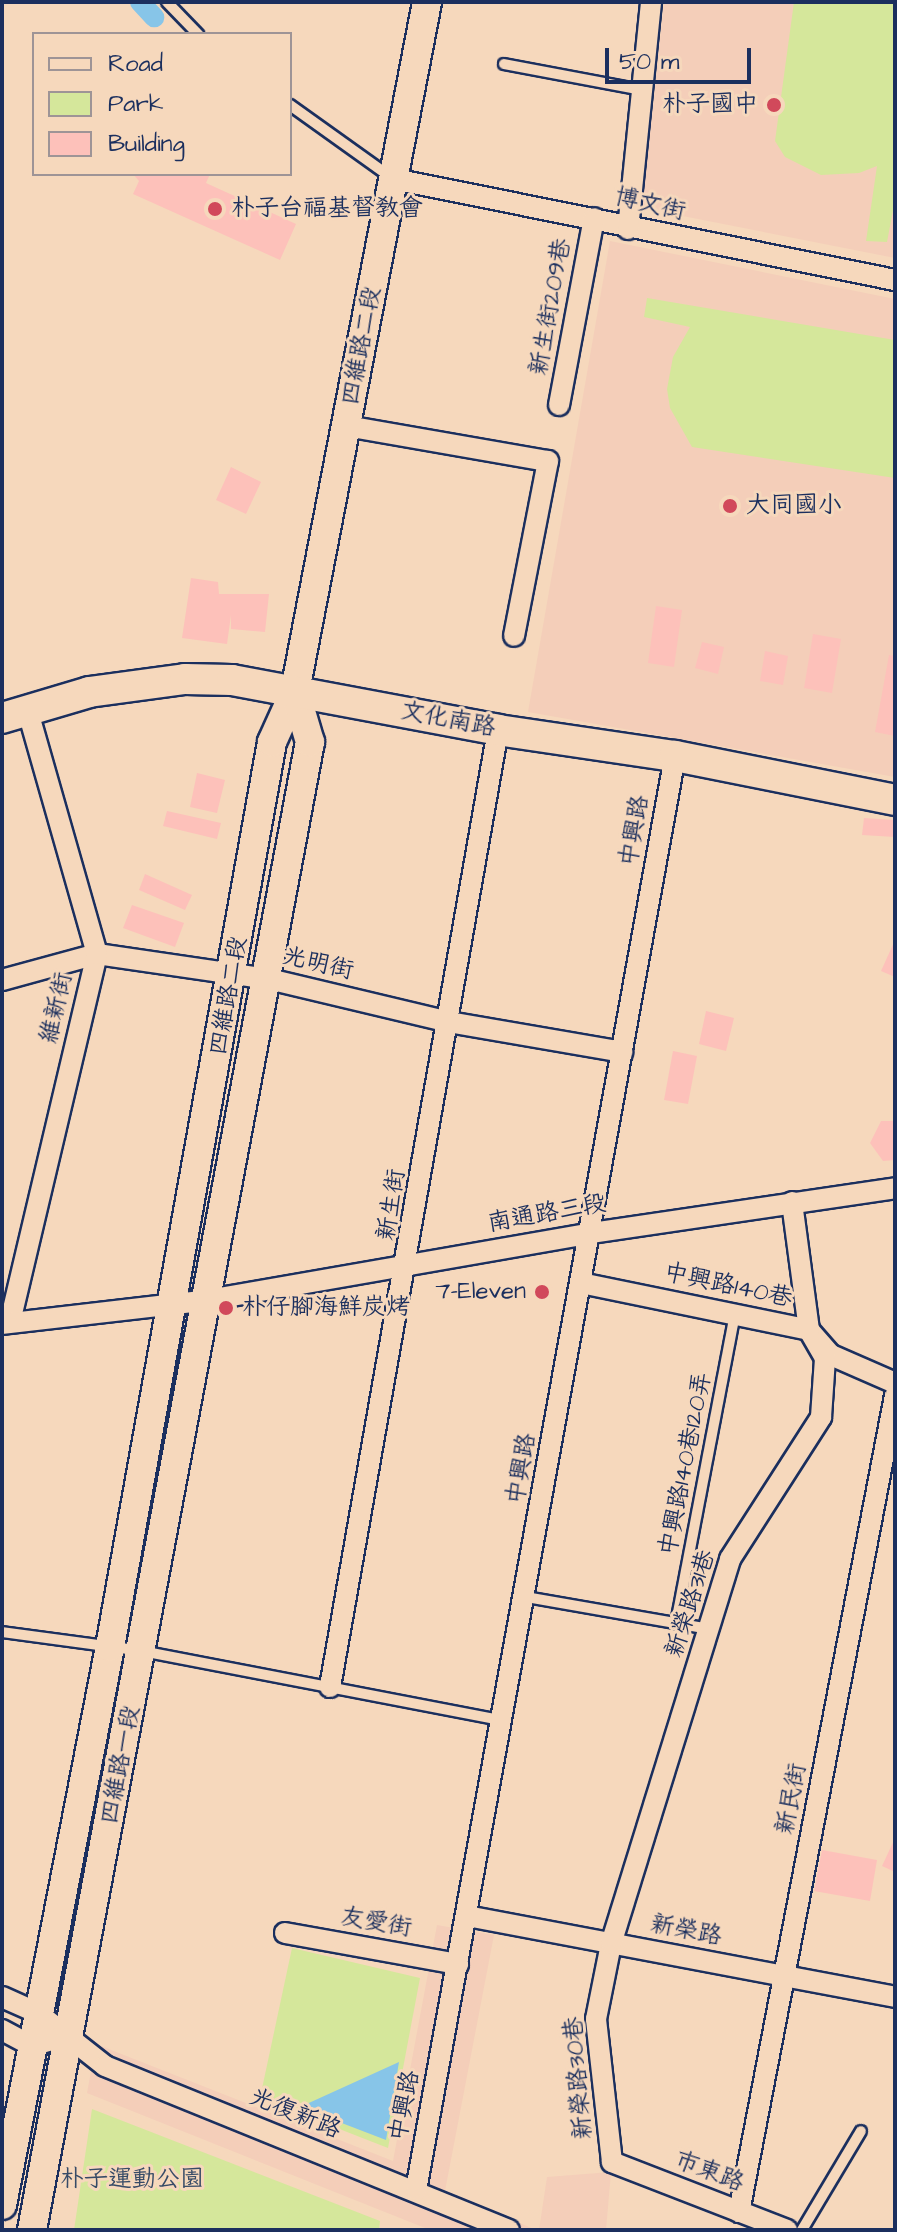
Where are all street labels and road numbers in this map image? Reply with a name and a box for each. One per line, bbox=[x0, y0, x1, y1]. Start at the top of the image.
street label: 博文街 bbox=[612, 183, 688, 227]
street label: 新生街209巷 bbox=[525, 236, 577, 378]
street label: 四維路二段 bbox=[336, 284, 388, 408]
street label: 文化南路 bbox=[398, 697, 498, 743]
street label: 中興路 bbox=[615, 793, 655, 869]
street label: 四維路二段 bbox=[204, 934, 254, 1058]
street label: 光明街 bbox=[280, 942, 356, 986]
street label: 維新街 bbox=[35, 970, 79, 1046]
street label: 新生街 bbox=[372, 1167, 412, 1243]
street label: 南通路三段 bbox=[485, 1189, 609, 1239]
street label: 中興路140巷 bbox=[661, 1258, 795, 1314]
street label: 中興路140巷120弄 bbox=[654, 1370, 718, 1558]
street label: 中興路 bbox=[502, 1431, 542, 1507]
street label: 新榮路31巷 bbox=[660, 1547, 722, 1661]
street label: 四維路一段 bbox=[95, 1703, 147, 1827]
street label: 新民街 bbox=[771, 1761, 813, 1837]
street label: 友愛街 bbox=[338, 1903, 414, 1943]
street label: 新榮路 bbox=[648, 1910, 724, 1952]
street label: 新榮路30巷 bbox=[559, 2015, 599, 2141]
street label: 中興路 bbox=[384, 2068, 426, 2144]
street label: 光復新路 bbox=[245, 2083, 345, 2145]
street label: 市東路 bbox=[670, 2146, 748, 2198]

